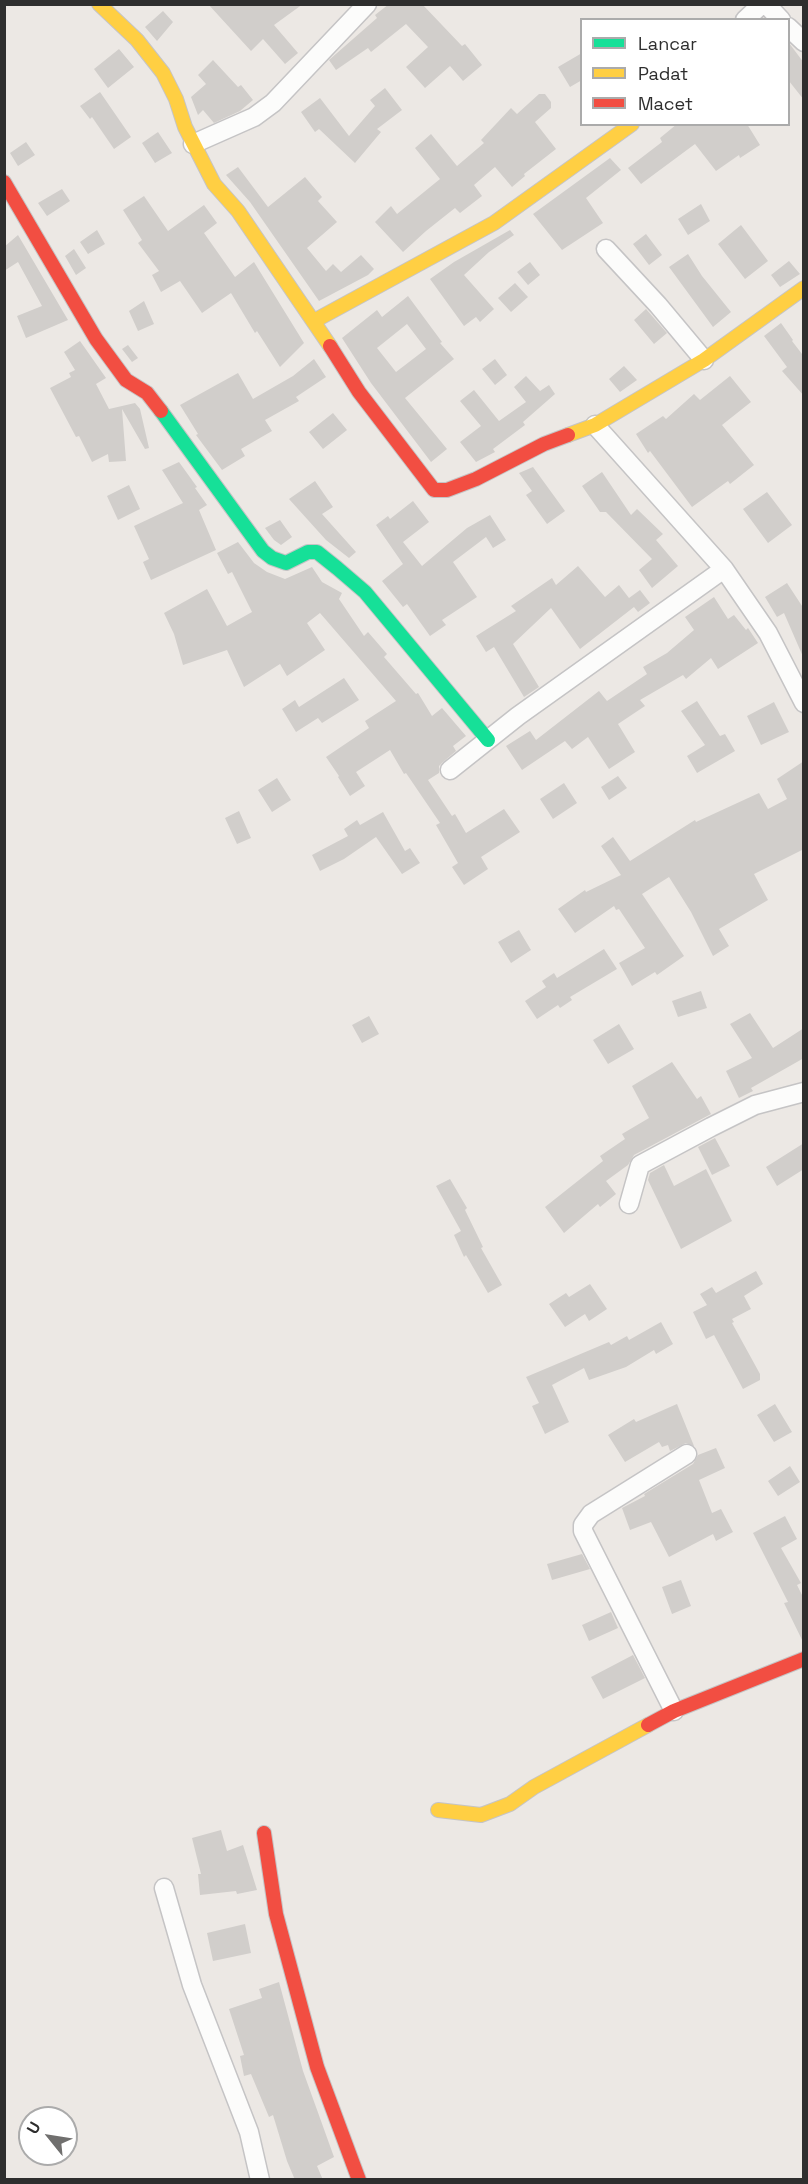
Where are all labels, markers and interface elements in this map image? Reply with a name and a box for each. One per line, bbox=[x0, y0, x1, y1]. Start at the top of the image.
legend bbox=[580, 18, 790, 126]
text: Lancar bbox=[638, 32, 697, 55]
text: Padat bbox=[638, 62, 688, 85]
text: Macet bbox=[638, 92, 693, 115]
north arrow bbox=[18, 2106, 78, 2166]
text: U bbox=[22, 2118, 45, 2138]

